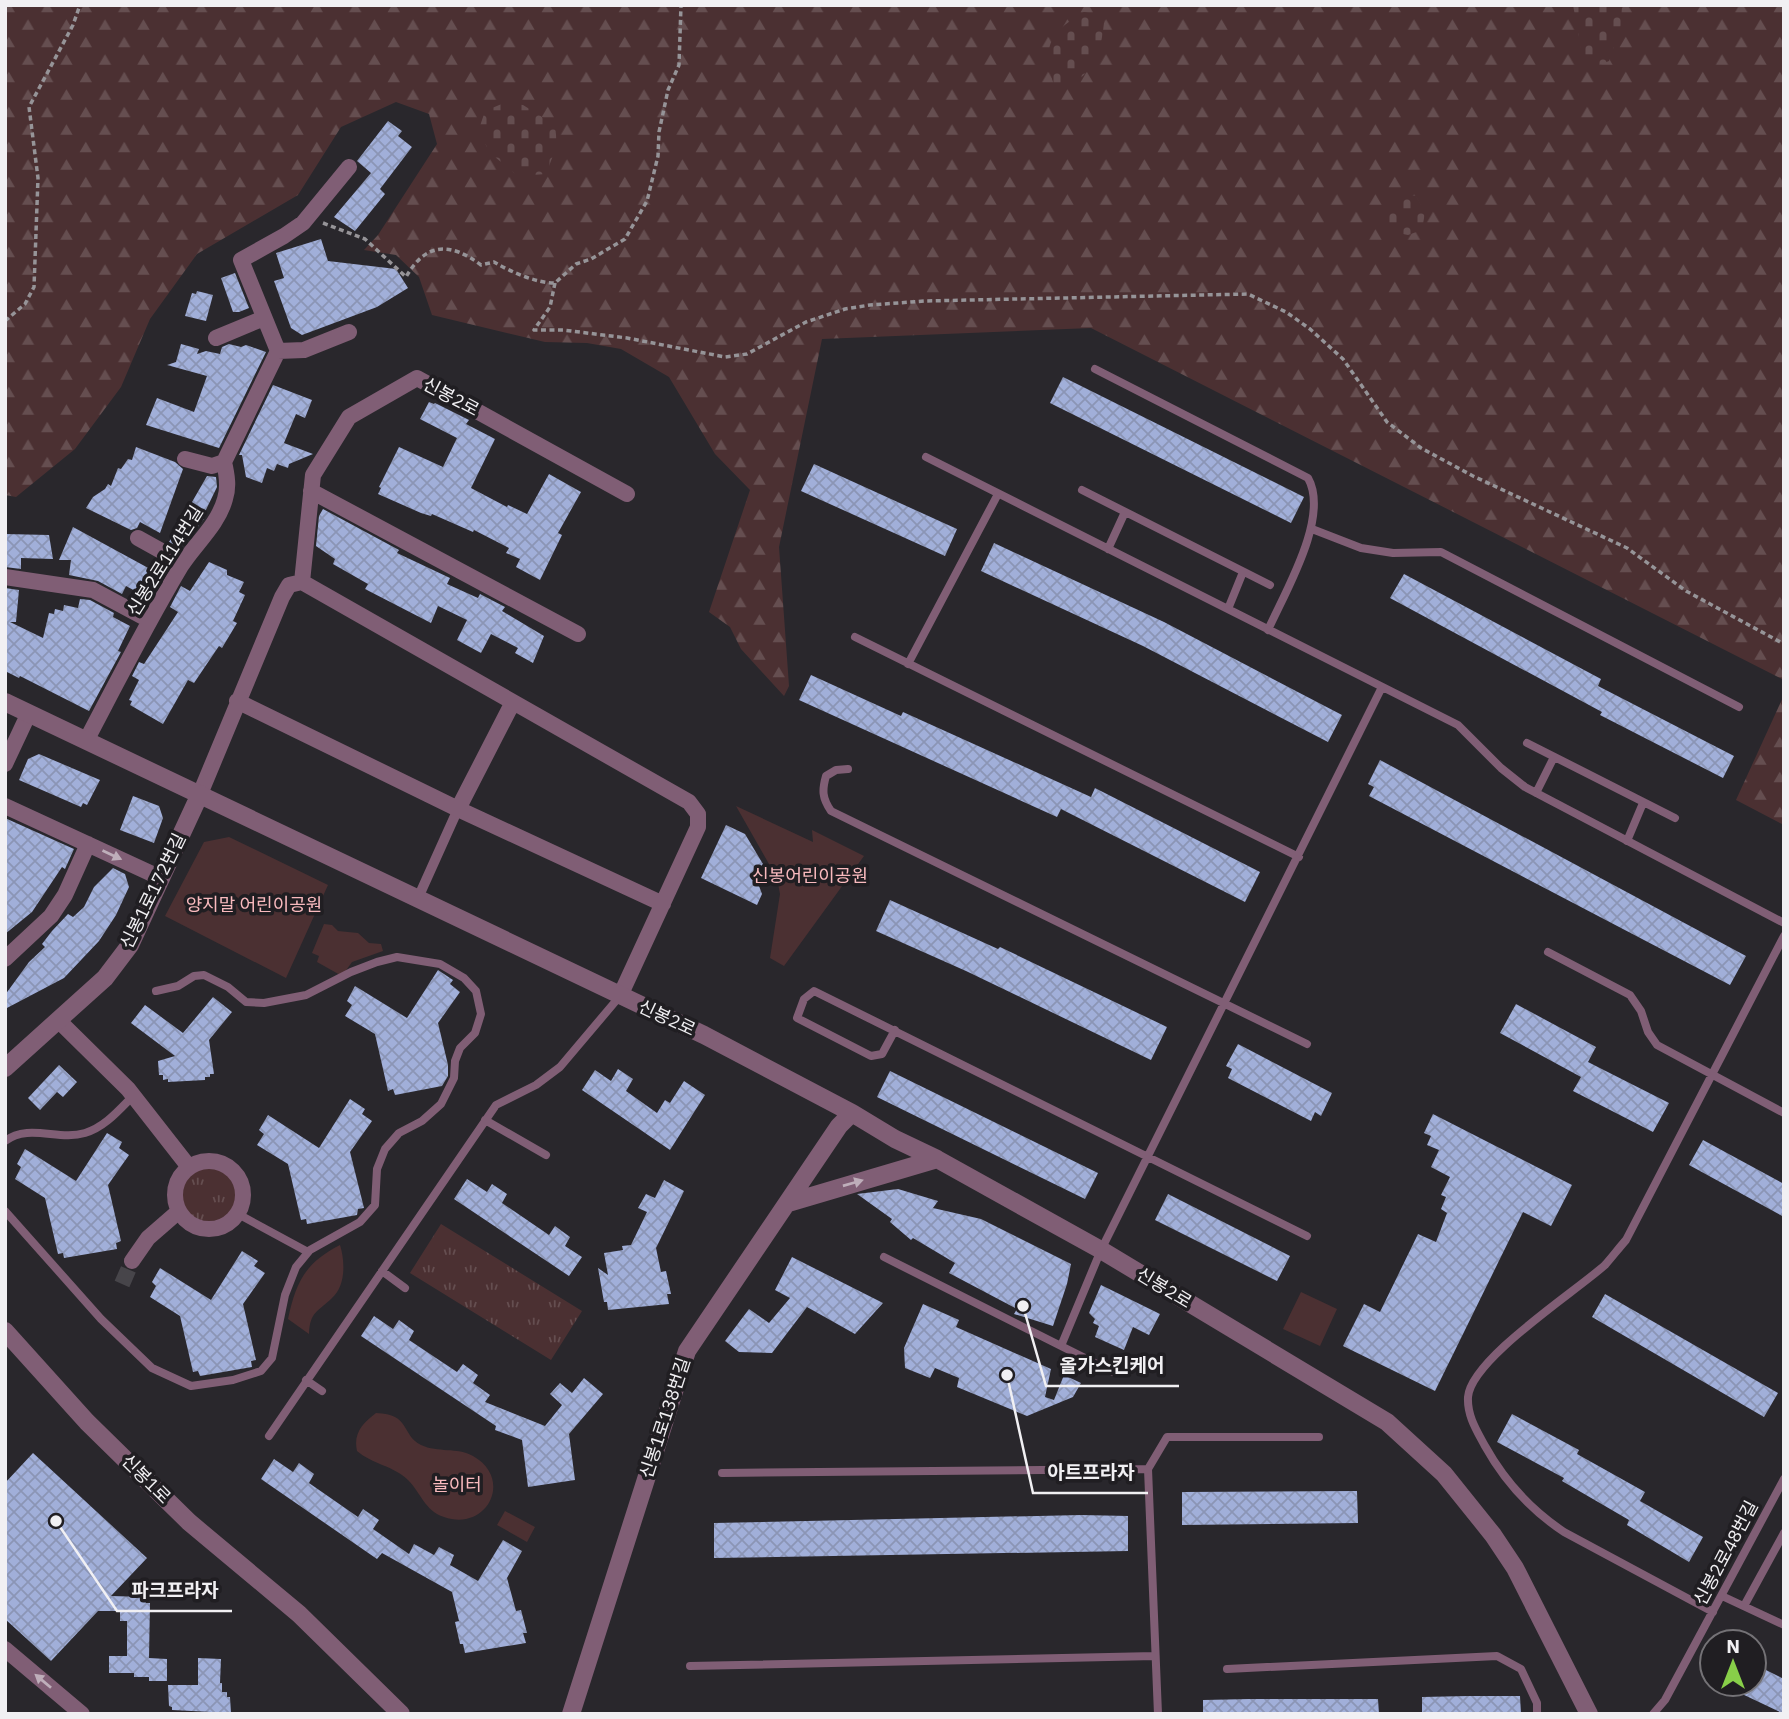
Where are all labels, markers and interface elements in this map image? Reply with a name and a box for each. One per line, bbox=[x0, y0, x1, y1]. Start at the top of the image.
street label: 신봉2로 bbox=[419, 372, 483, 421]
street label: 신봉2로114번길 bbox=[121, 501, 208, 620]
street label: 신봉1로172번길 bbox=[115, 829, 191, 952]
one-way arrow bbox=[102, 850, 122, 861]
park label: 신봉어린이공원 bbox=[752, 864, 868, 887]
park label: 양지말 어린이공원 bbox=[186, 893, 322, 916]
street label: 신봉2로 bbox=[635, 994, 699, 1041]
one-way arrow bbox=[843, 1178, 864, 1188]
street label: 신봉2로 bbox=[1132, 1262, 1196, 1313]
callout: 올가스킨케어 bbox=[1046, 1346, 1179, 1386]
text: 올가스킨케어 bbox=[1060, 1353, 1164, 1377]
street label: 신봉1로138번길 bbox=[634, 1354, 695, 1481]
street label: 신봉1로 bbox=[117, 1449, 176, 1508]
callout: 아트프라자 bbox=[1033, 1453, 1148, 1493]
text: 아트프라자 bbox=[1047, 1460, 1135, 1484]
park label: 놀이터 bbox=[432, 1473, 482, 1496]
street label: 신봉2로48번길 bbox=[1688, 1497, 1763, 1609]
callout: 파크프라자 bbox=[117, 1571, 232, 1611]
text: 파크프라자 bbox=[131, 1578, 219, 1602]
north arrow bbox=[1698, 1628, 1768, 1698]
text: N bbox=[1726, 1634, 1740, 1658]
one-way arrow bbox=[35, 1674, 52, 1689]

